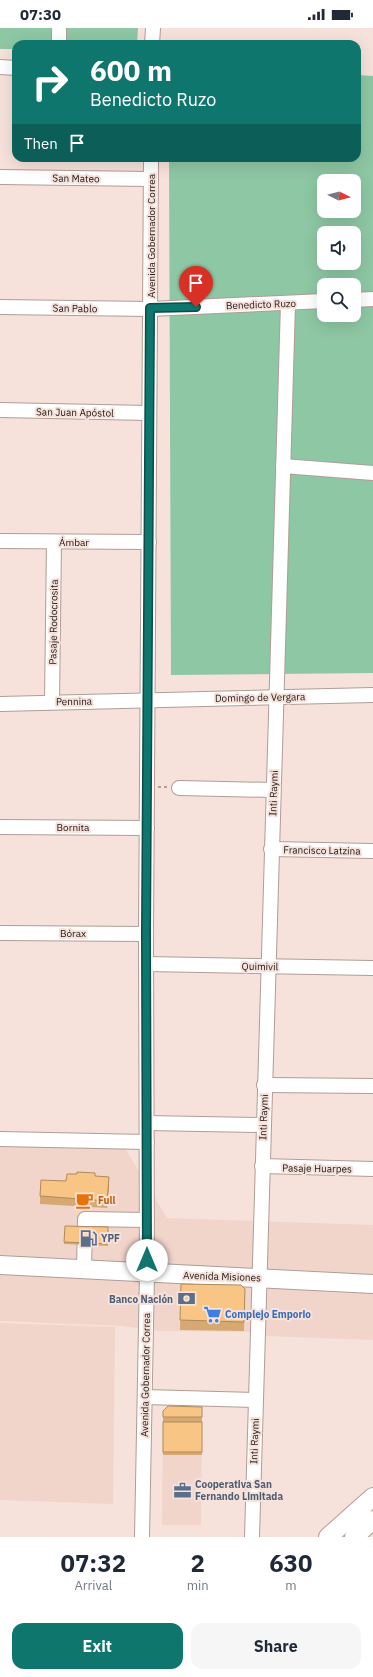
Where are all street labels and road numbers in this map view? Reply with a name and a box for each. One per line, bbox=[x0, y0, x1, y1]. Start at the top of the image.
street label: San Mateo bbox=[52, 172, 100, 185]
street label: Avenida Gobernador Correa bbox=[145, 173, 158, 298]
street label: Benedicto Ruzo bbox=[226, 297, 297, 312]
street label: San Pablo bbox=[53, 302, 98, 315]
street label: San Juan Apóstol bbox=[36, 405, 114, 420]
street label: Ámbar bbox=[59, 536, 89, 549]
street label: Pasaje Rodocrosita bbox=[46, 578, 61, 665]
street label: Domingo de Vergara bbox=[215, 690, 306, 705]
street label: Pennina bbox=[56, 695, 93, 708]
street label: Inti Raymi bbox=[266, 770, 281, 816]
street label: Bornita bbox=[57, 821, 90, 834]
street label: Francisco Latzina bbox=[283, 843, 361, 858]
street label: Bórax bbox=[60, 927, 86, 940]
street label: Quimivil bbox=[242, 960, 279, 973]
street label: Inti Raymi bbox=[256, 1094, 271, 1140]
street label: Pasaje Huarpes bbox=[282, 1161, 352, 1176]
street label: Avenida Misiones bbox=[183, 1269, 261, 1284]
street label: Avenida Gobernador Correa bbox=[138, 1312, 153, 1437]
street label: Inti Raymi bbox=[247, 1418, 262, 1464]

